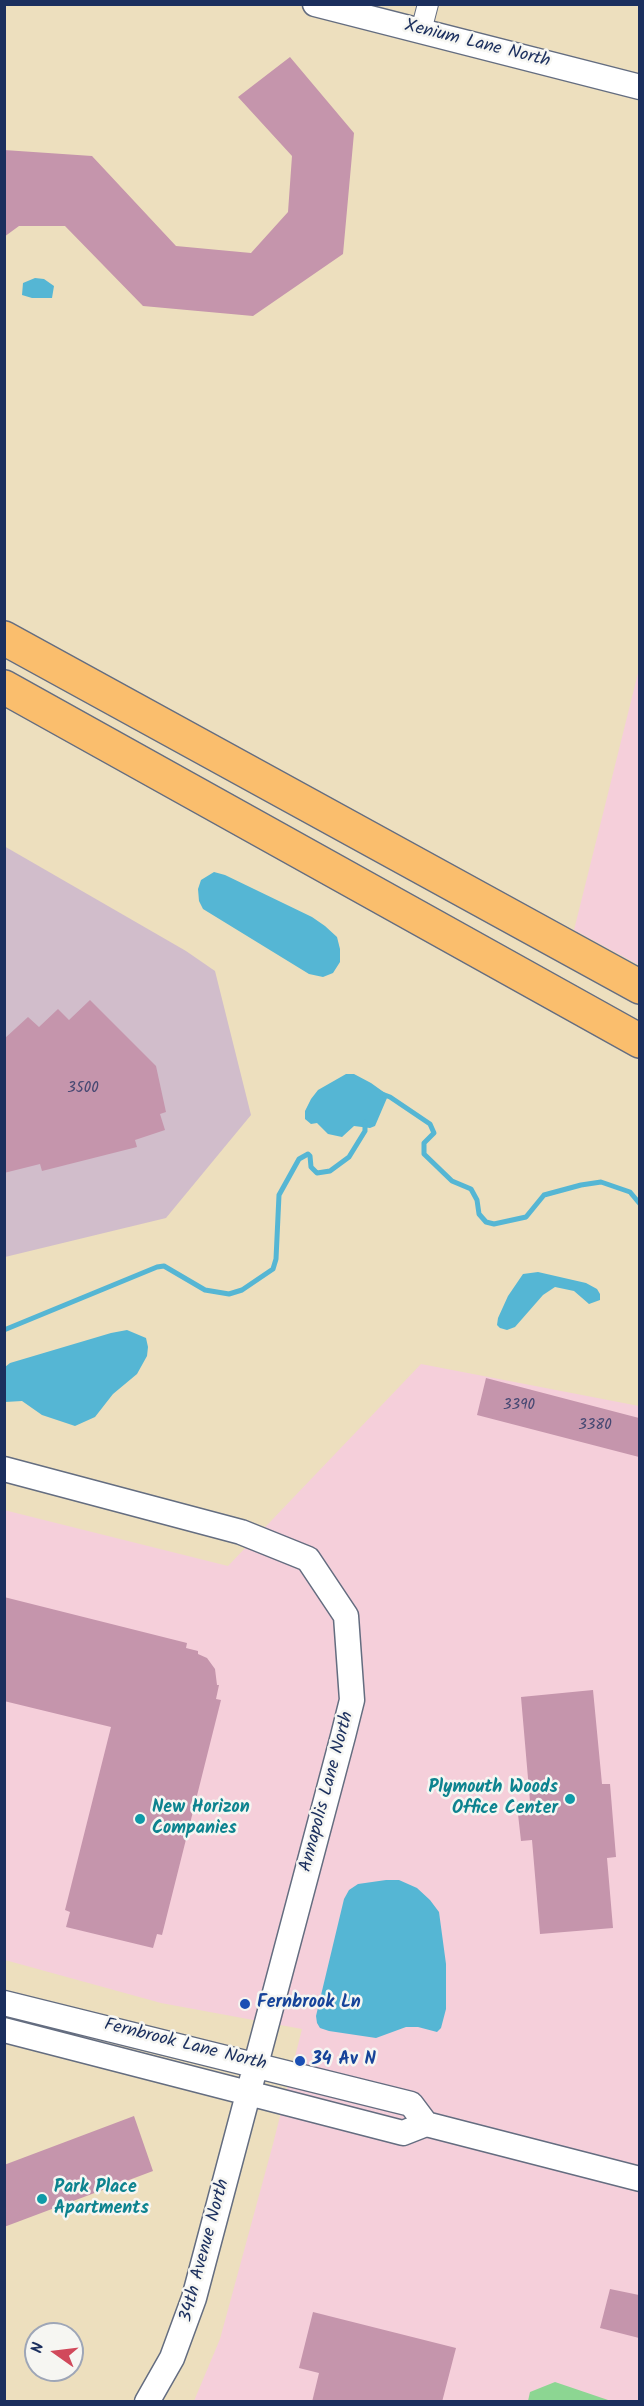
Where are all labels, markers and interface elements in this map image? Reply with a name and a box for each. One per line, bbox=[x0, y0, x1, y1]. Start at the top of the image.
street label: Xenium Lane North bbox=[402, 16, 552, 74]
house number: 3500 bbox=[67, 1080, 99, 1098]
house number: 3390 bbox=[503, 1397, 535, 1415]
house number: 3380 bbox=[578, 1417, 612, 1435]
street label: Annapolis Lane North bbox=[296, 1710, 360, 1874]
place label: Plymouth Woods Office Center bbox=[428, 1778, 558, 1820]
marker: Plymouth Woods Office Center bbox=[563, 1792, 577, 1806]
place label: New Horizon Companies bbox=[152, 1798, 250, 1840]
marker: New Horizon Companies bbox=[133, 1812, 147, 1826]
place label: Fernbrook Ln bbox=[257, 1993, 361, 2015]
marker: Fernbrook Ln bbox=[238, 1997, 252, 2011]
street label: Fernbrook Lane North bbox=[102, 2015, 268, 2077]
place label: 34 Av N bbox=[312, 2050, 376, 2072]
marker: 34 Av N bbox=[293, 2054, 307, 2068]
street label: 34th Avenue North bbox=[177, 2177, 235, 2325]
place label: Park Place Apartments bbox=[54, 2178, 149, 2220]
marker: Park Place Apartments bbox=[35, 2192, 49, 2206]
north arrow bbox=[24, 2322, 84, 2382]
text: N bbox=[25, 2340, 51, 2356]

